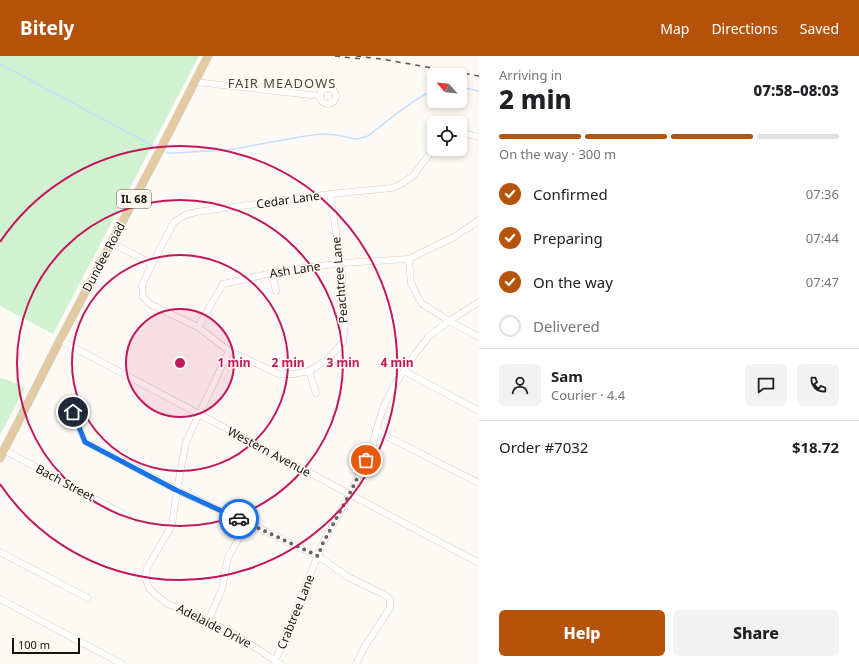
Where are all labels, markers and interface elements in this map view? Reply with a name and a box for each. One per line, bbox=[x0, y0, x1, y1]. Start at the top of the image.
text: Bitely bbox=[20, 15, 74, 41]
text: Map bbox=[660, 19, 689, 38]
text: Directions bbox=[711, 19, 778, 38]
text: Saved bbox=[800, 19, 839, 38]
text: Arriving in bbox=[499, 66, 562, 84]
north arrow bbox=[427, 68, 467, 108]
map controls bbox=[427, 68, 467, 156]
district label: FAIR MEADOWS bbox=[228, 74, 336, 92]
text: 07:58–08:03 bbox=[754, 80, 839, 100]
text: 2 min bbox=[499, 81, 572, 117]
button: locate bbox=[427, 116, 467, 156]
text: On the way · 300 m bbox=[499, 145, 616, 163]
icon: check bbox=[499, 183, 521, 205]
text: Confirmed bbox=[533, 184, 608, 204]
text: 07:36 bbox=[806, 185, 839, 203]
street label: Cedar Lane bbox=[255, 187, 321, 212]
road number: IL 68 bbox=[117, 190, 151, 208]
street label: Dundee Road bbox=[78, 219, 129, 295]
icon: check bbox=[499, 227, 521, 249]
text: Preparing bbox=[533, 228, 603, 248]
text: 07:44 bbox=[806, 229, 839, 247]
street label: Peachtree Lane bbox=[327, 236, 352, 324]
street label: Ash Lane bbox=[268, 257, 322, 282]
icon: check bbox=[499, 271, 521, 293]
text: On the way bbox=[533, 272, 613, 292]
text: 07:47 bbox=[806, 273, 839, 291]
text: Delivered bbox=[533, 316, 600, 336]
text: 1 min bbox=[217, 354, 251, 371]
text: 2 min bbox=[271, 354, 305, 371]
text: 3 min bbox=[326, 354, 360, 371]
text: 4 min bbox=[380, 354, 414, 371]
centre of rings bbox=[173, 356, 187, 370]
button: person bbox=[499, 364, 541, 406]
button: chat bbox=[745, 364, 787, 406]
button: phone bbox=[797, 364, 839, 406]
text: Sam bbox=[551, 366, 583, 386]
text: Courier · 4.4 bbox=[551, 386, 625, 404]
pin bbox=[56, 395, 90, 429]
icon: home bbox=[62, 401, 84, 423]
street label: Western Avenue bbox=[225, 422, 314, 481]
text: Order #7032 bbox=[499, 437, 588, 457]
text: $18.72 bbox=[792, 437, 839, 457]
pin bbox=[349, 443, 383, 477]
icon: bag bbox=[355, 449, 377, 471]
street label: Bach Street bbox=[33, 460, 98, 505]
courier bbox=[219, 499, 259, 539]
icon: car bbox=[228, 508, 250, 530]
street label: Crabtree Lane bbox=[273, 572, 318, 652]
street label: Adelaide Drive bbox=[174, 599, 255, 652]
button: Help bbox=[499, 610, 665, 656]
button: Share bbox=[673, 610, 839, 656]
scale bar bbox=[12, 636, 80, 655]
text: 100 m bbox=[18, 637, 50, 652]

